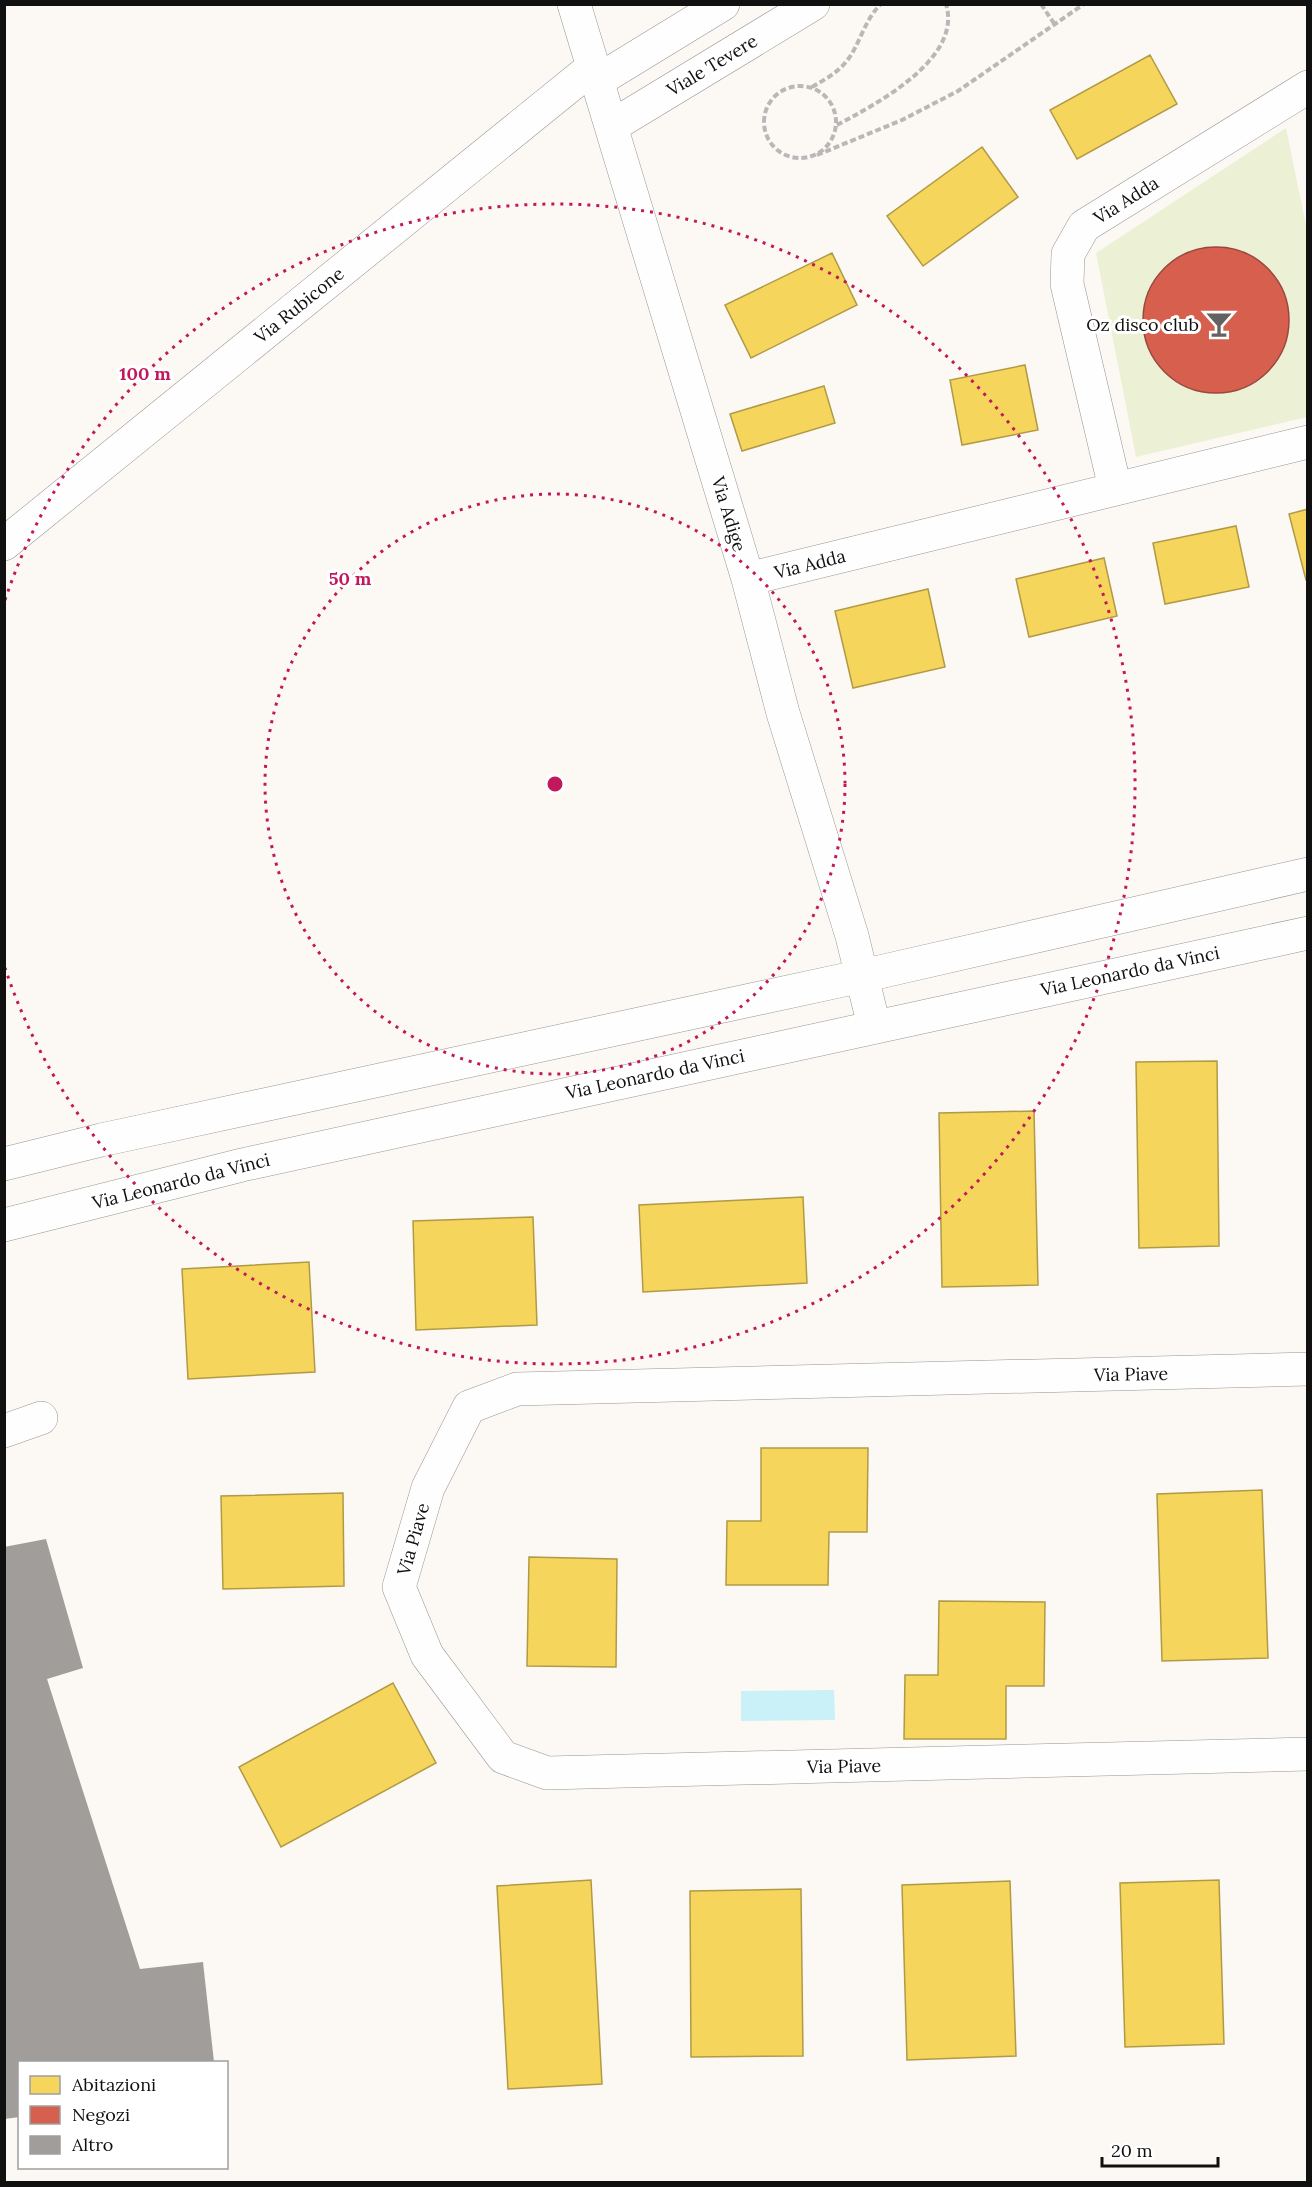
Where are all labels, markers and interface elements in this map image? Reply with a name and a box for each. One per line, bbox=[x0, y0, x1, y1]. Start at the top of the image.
street label: Viale Tevere bbox=[662, 29, 762, 102]
street label: Via Adda bbox=[1088, 171, 1163, 230]
street label: Via Rubicone bbox=[249, 262, 349, 349]
bar icon: Oz disco club bbox=[1204, 309, 1234, 339]
place label: Oz disco club bbox=[1086, 313, 1199, 336]
text: 100 m bbox=[119, 362, 171, 385]
street label: Via Adige bbox=[706, 473, 751, 555]
street label: Via Adda bbox=[771, 544, 848, 584]
text: 50 m bbox=[329, 567, 372, 590]
centre of rings bbox=[545, 774, 565, 794]
street label: Via Leonardo da Vinci bbox=[1038, 941, 1221, 1001]
street label: Via Leonardo da Vinci bbox=[563, 1044, 746, 1104]
street label: Via Leonardo da Vinci bbox=[89, 1148, 272, 1214]
street label: Via Piave bbox=[1093, 1362, 1169, 1386]
street label: Via Piave bbox=[391, 1500, 434, 1579]
street label: Via Piave bbox=[806, 1754, 882, 1778]
legend bbox=[18, 2061, 228, 2169]
text: Abitazioni bbox=[71, 2073, 156, 2096]
text: Negozi bbox=[72, 2103, 130, 2126]
scale bar bbox=[1102, 2130, 1218, 2168]
text: Altro bbox=[71, 2133, 113, 2156]
text: 20 m bbox=[1111, 2139, 1153, 2162]

